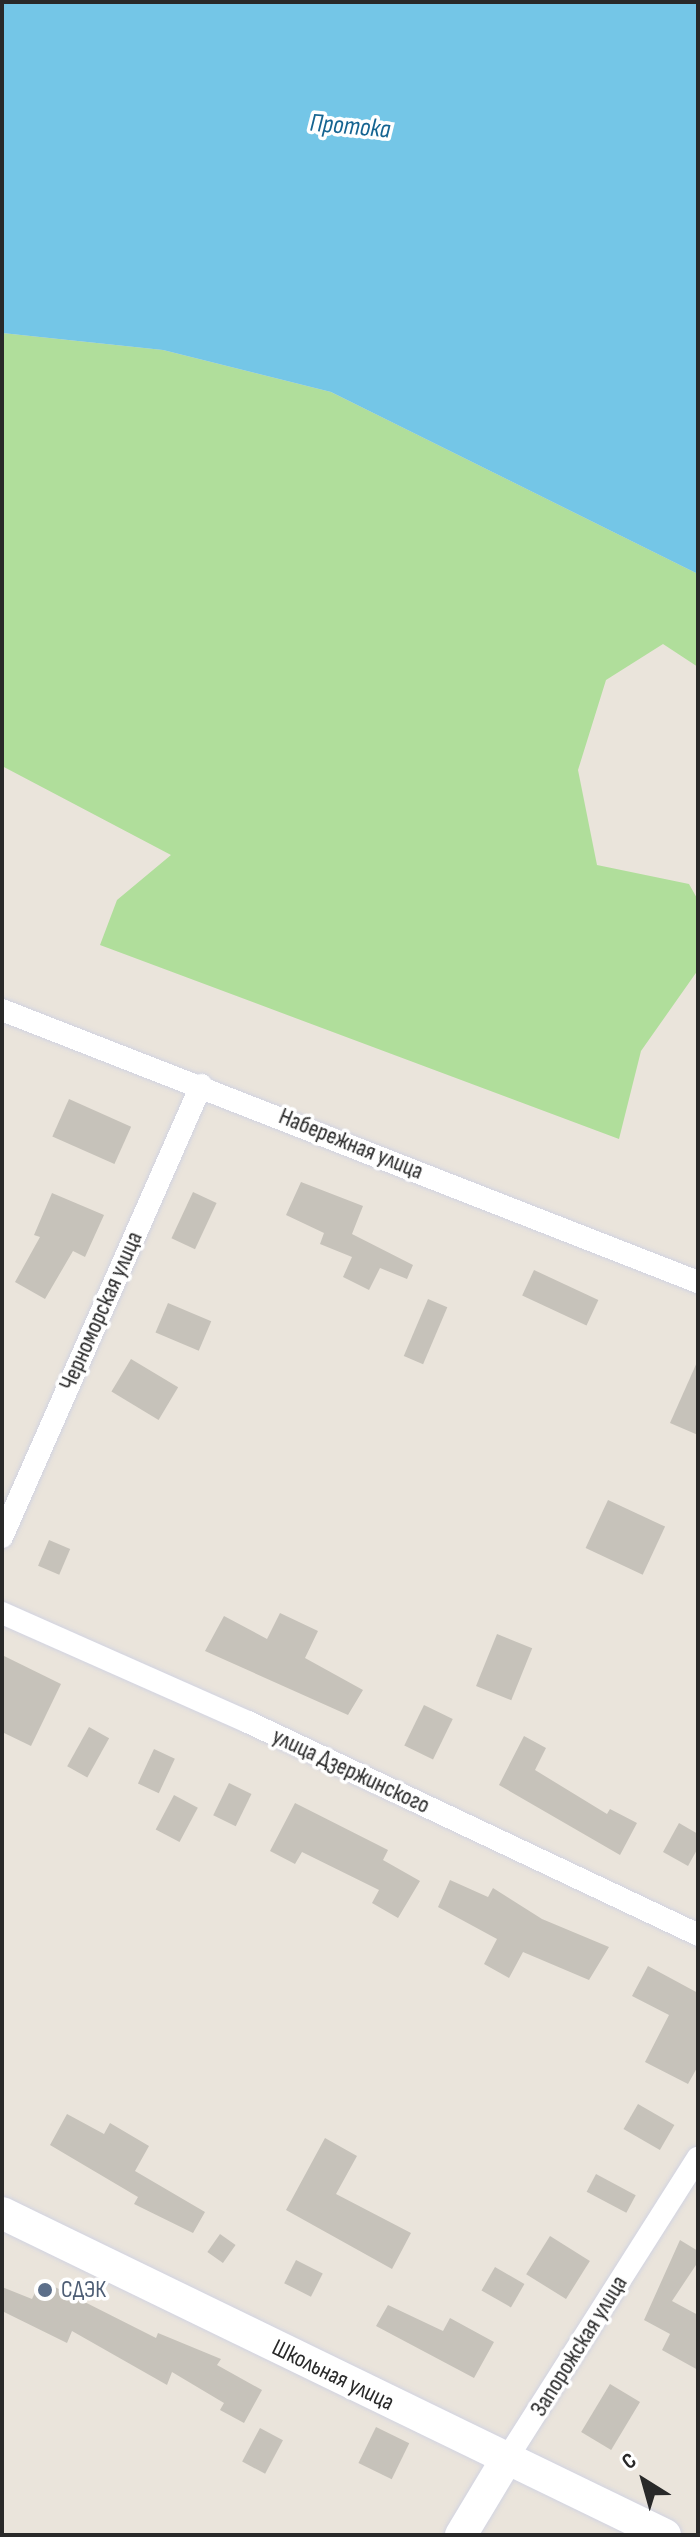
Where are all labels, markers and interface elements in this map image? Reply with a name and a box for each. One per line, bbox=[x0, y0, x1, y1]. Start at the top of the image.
water label: Протока bbox=[308, 108, 392, 146]
street label: Набережная улица bbox=[275, 1102, 427, 1186]
street label: Черноморская улица bbox=[53, 1227, 149, 1395]
street label: улица Дзержинского bbox=[268, 1722, 434, 1820]
street label: Запорожская улица bbox=[524, 2270, 634, 2422]
place label: СДЭК bbox=[61, 2276, 106, 2304]
marker: СДЭК bbox=[36, 2281, 54, 2299]
street label: Школьная улица bbox=[267, 2333, 399, 2417]
north arrow bbox=[604, 2441, 684, 2521]
text: С bbox=[617, 2447, 642, 2476]

